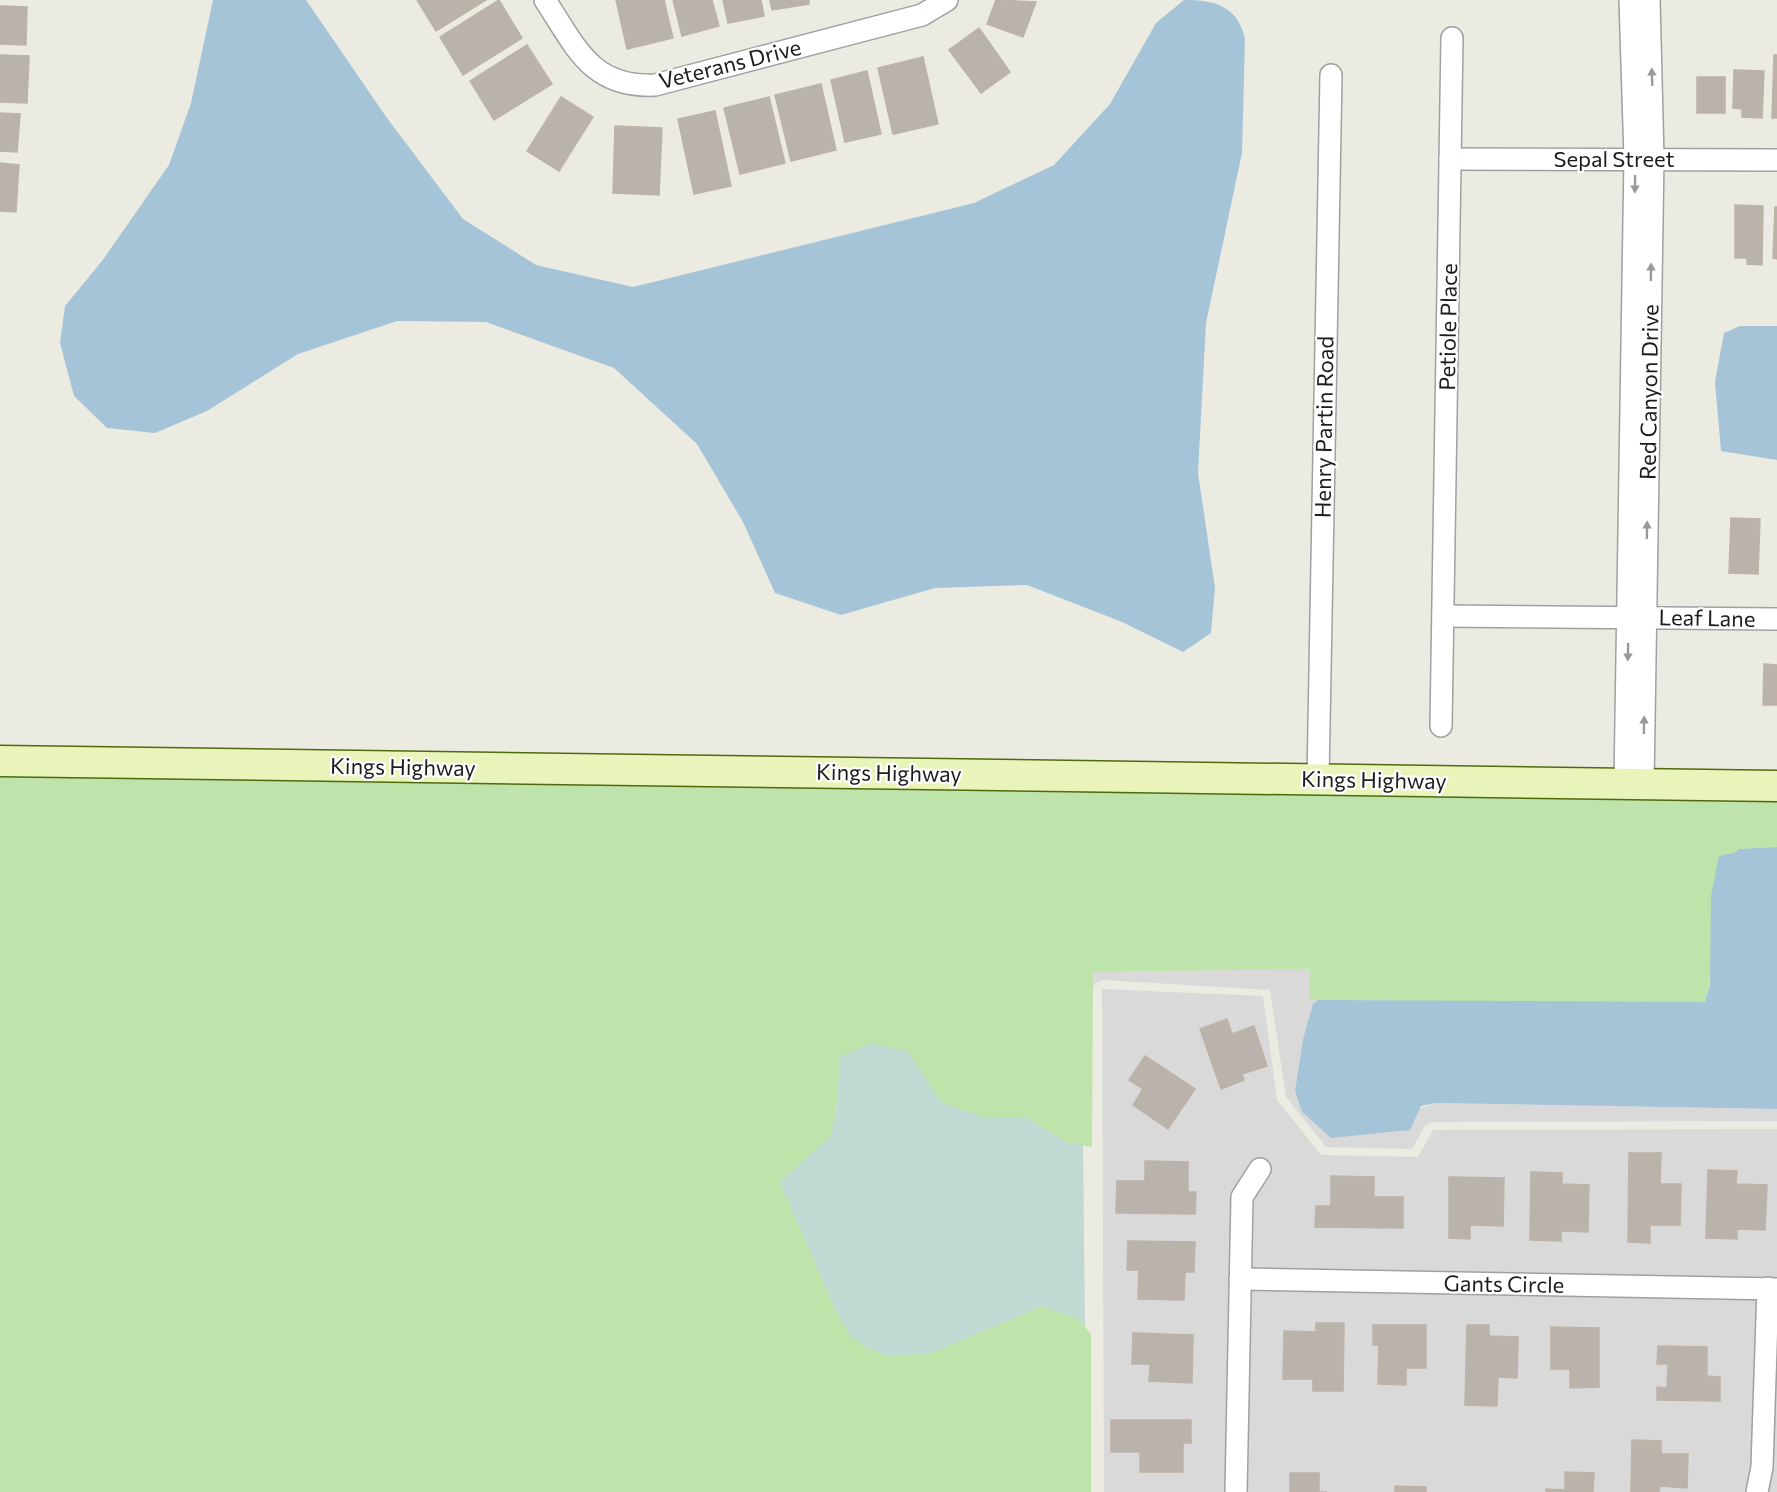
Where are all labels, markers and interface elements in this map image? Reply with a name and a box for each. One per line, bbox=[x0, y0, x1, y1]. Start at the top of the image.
street label: Veterans Drive bbox=[656, 33, 804, 94]
one-way arrow bbox=[1647, 67, 1657, 86]
street label: Sepal Street bbox=[1553, 145, 1675, 172]
one-way arrow bbox=[1630, 175, 1640, 194]
one-way arrow bbox=[1646, 262, 1656, 281]
street label: Petiole Place bbox=[1433, 263, 1462, 391]
street label: Red Canyon Drive bbox=[1633, 304, 1664, 480]
street label: Henry Partin Road bbox=[1308, 336, 1339, 518]
one-way arrow bbox=[1642, 520, 1652, 539]
street label: Leaf Lane bbox=[1658, 603, 1756, 632]
one-way arrow bbox=[1623, 643, 1632, 662]
one-way arrow bbox=[1639, 715, 1649, 734]
street label: Kings Highway bbox=[330, 752, 476, 781]
street label: Kings Highway bbox=[816, 758, 962, 787]
street label: Kings Highway bbox=[1301, 765, 1447, 794]
street label: Gants Circle bbox=[1443, 1269, 1565, 1298]

